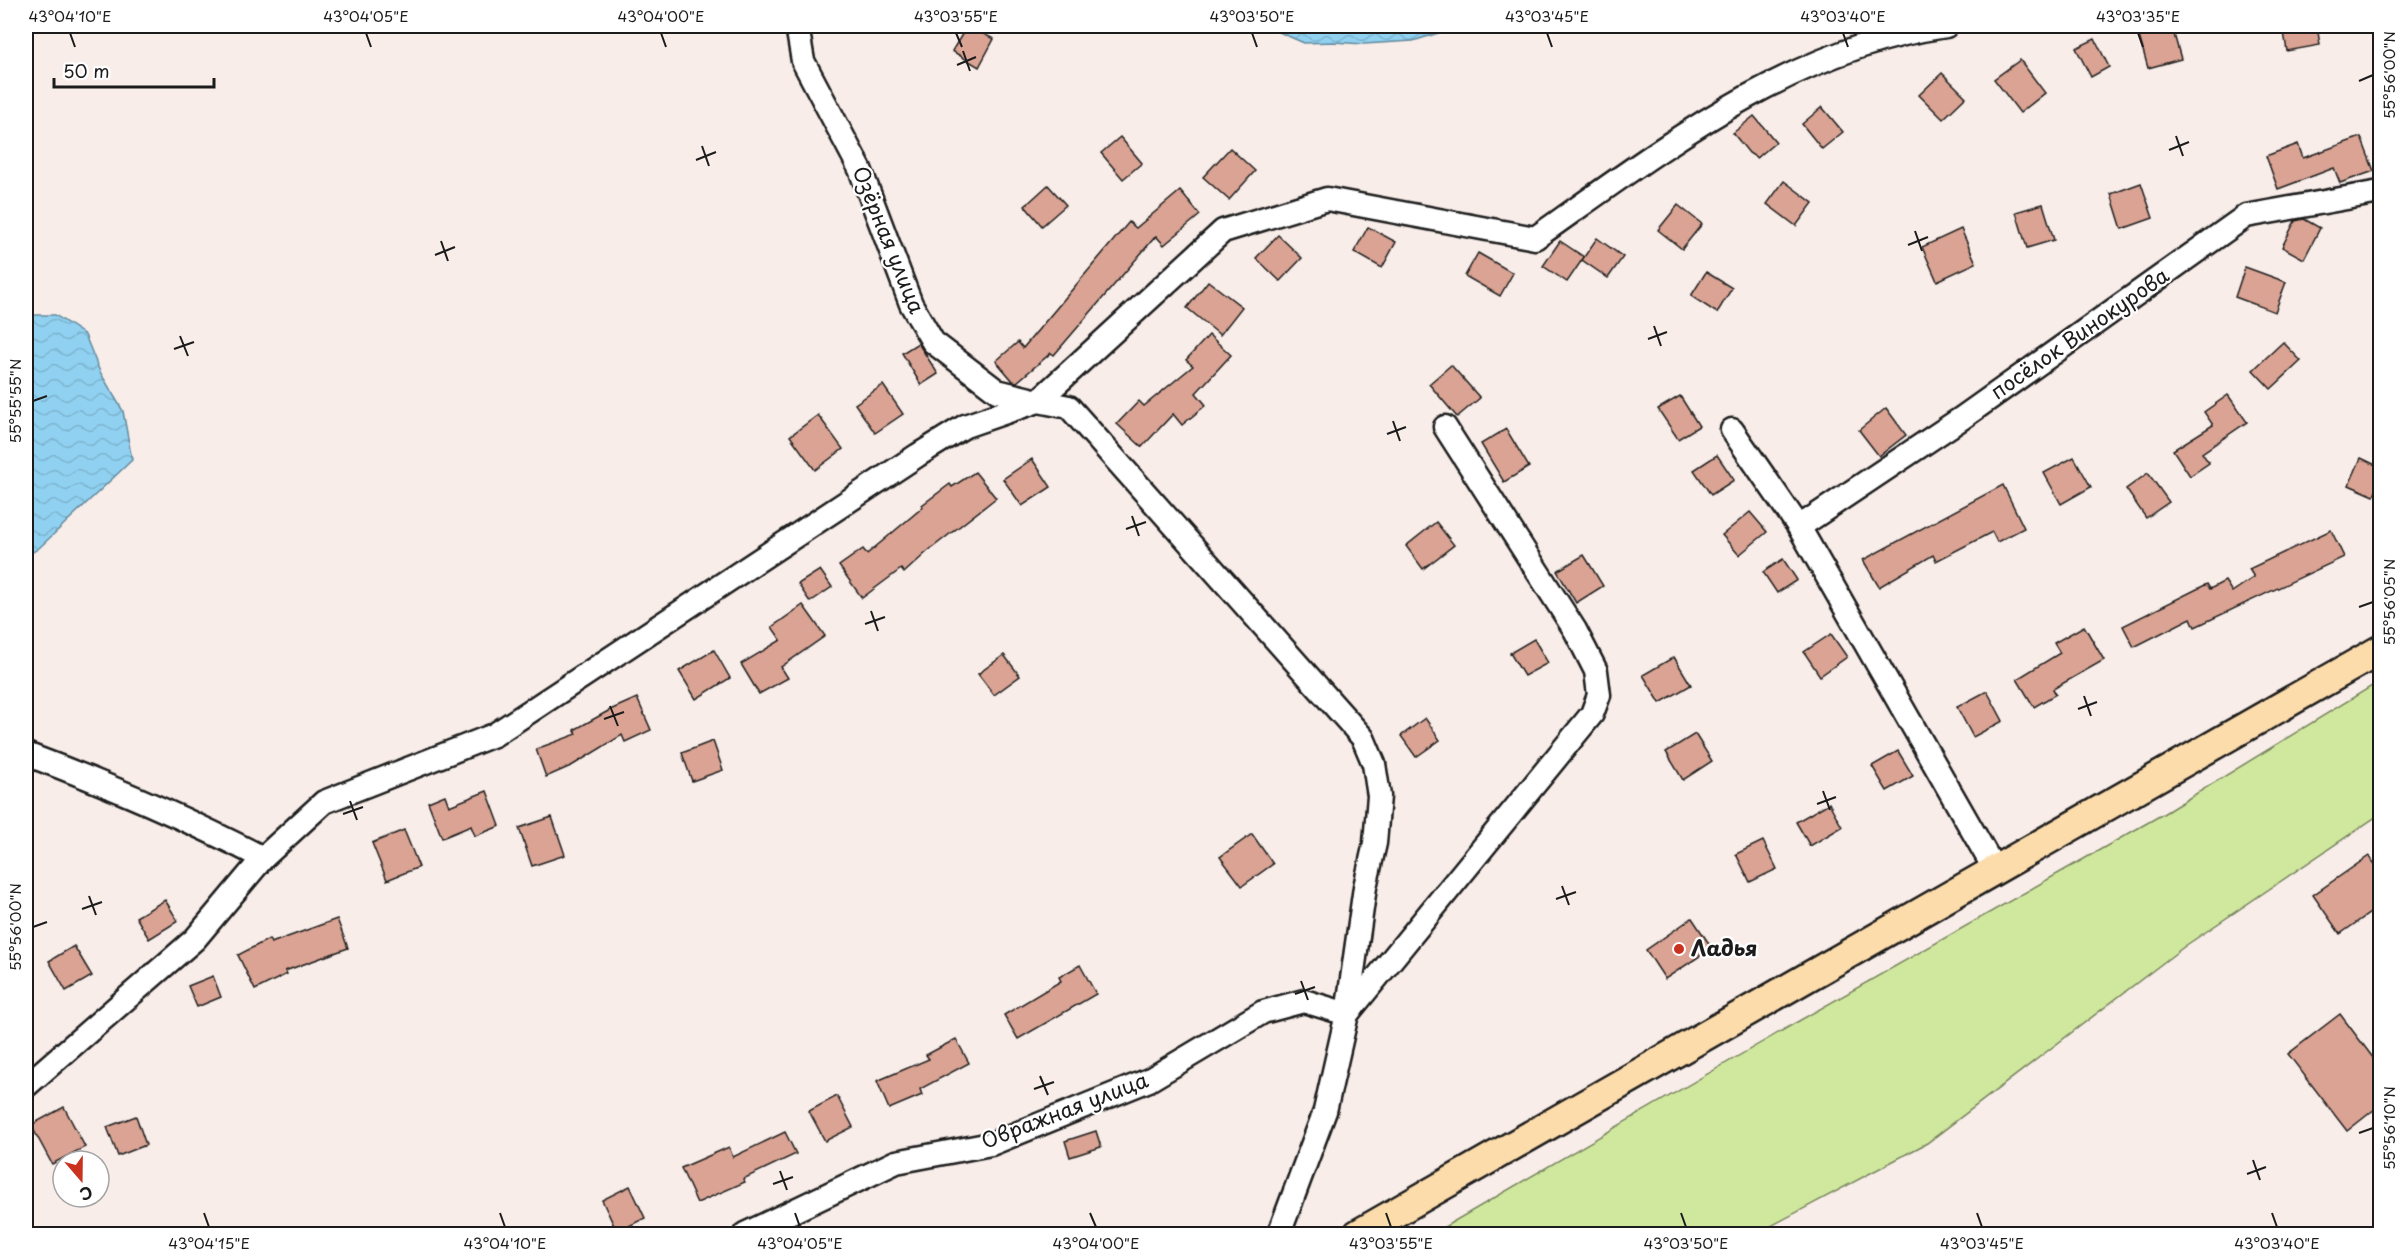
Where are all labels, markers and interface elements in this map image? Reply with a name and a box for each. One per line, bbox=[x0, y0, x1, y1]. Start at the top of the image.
text: 43°04'10"E bbox=[29, 4, 111, 27]
text: 43°04'05"E bbox=[323, 4, 409, 27]
text: 43°04'00"E bbox=[618, 4, 704, 27]
text: 43°03'55"E bbox=[914, 4, 998, 27]
text: 43°03'50"E bbox=[1209, 4, 1295, 27]
text: 43°03'45"E bbox=[1505, 4, 1589, 27]
text: 43°03'40"E bbox=[1800, 4, 1886, 27]
text: 43°03'35"E bbox=[2096, 4, 2180, 27]
text: 55°56'00"N bbox=[2377, 31, 2400, 119]
scale bar bbox=[54, 51, 214, 89]
text: 50 m bbox=[63, 57, 110, 84]
street label: Озёрная улица bbox=[846, 161, 934, 319]
street label: посёлок Винокурова bbox=[1983, 258, 2175, 406]
text: 55°55'55"N bbox=[3, 358, 26, 444]
text: 55°56'05"N bbox=[2377, 559, 2400, 645]
text: 55°56'00"N bbox=[3, 883, 26, 971]
place label: Ладья bbox=[1691, 931, 1757, 963]
marker: Ладья bbox=[1672, 942, 1686, 956]
street label: Овражная улица bbox=[976, 1062, 1153, 1156]
text: 55°56'10"N bbox=[2377, 1086, 2400, 1170]
north arrow bbox=[51, 1149, 111, 1209]
text: С bbox=[77, 1181, 96, 1207]
text: 43°04'15"E bbox=[168, 1231, 250, 1254]
text: 43°04'10"E bbox=[464, 1231, 546, 1254]
text: 43°04'05"E bbox=[757, 1231, 843, 1254]
text: 43°04'00"E bbox=[1053, 1231, 1139, 1254]
text: 43°03'55"E bbox=[1349, 1231, 1433, 1254]
text: 43°03'50"E bbox=[1643, 1231, 1729, 1254]
text: 43°03'45"E bbox=[1940, 1231, 2024, 1254]
text: 43°03'40"E bbox=[2234, 1231, 2320, 1254]

